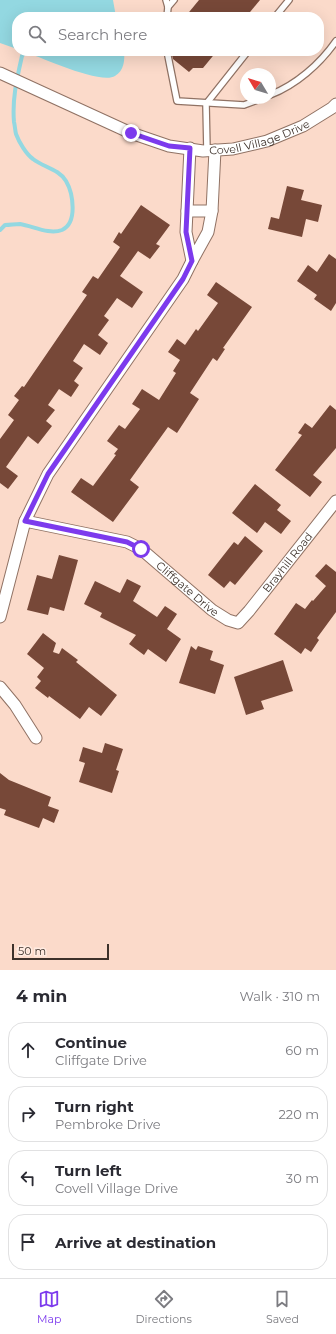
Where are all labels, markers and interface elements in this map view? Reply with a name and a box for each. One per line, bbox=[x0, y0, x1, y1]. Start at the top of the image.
search box bbox=[12, 12, 324, 56]
icon: search bbox=[26, 23, 48, 45]
text: Search here bbox=[58, 25, 147, 44]
north arrow bbox=[240, 68, 276, 104]
street label: Covell Village Drive bbox=[209, 116, 313, 158]
route end bbox=[122, 124, 140, 142]
street label: Brayhill Road bbox=[259, 530, 315, 595]
route start bbox=[132, 540, 150, 558]
street label: Cliffgate Drive bbox=[153, 558, 222, 620]
scale bar bbox=[12, 942, 109, 961]
text: 50 m bbox=[18, 944, 46, 958]
text: 4 min bbox=[16, 986, 67, 1006]
text: Walk · 310 m bbox=[239, 988, 320, 1004]
text: Continue bbox=[55, 1033, 127, 1052]
icon: ahead bbox=[17, 1039, 39, 1061]
text: 60 m bbox=[285, 1042, 319, 1058]
text: Cliffgate Drive bbox=[55, 1052, 147, 1068]
text: Turn right bbox=[55, 1097, 134, 1116]
icon: right bbox=[17, 1103, 39, 1125]
text: 220 m bbox=[278, 1106, 319, 1122]
text: Pembroke Drive bbox=[55, 1116, 161, 1132]
text: Turn left bbox=[55, 1161, 122, 1180]
icon: left bbox=[17, 1167, 39, 1189]
text: 30 m bbox=[286, 1170, 319, 1186]
text: Covell Village Drive bbox=[55, 1180, 178, 1196]
icon: arrive bbox=[17, 1231, 39, 1253]
text: Arrive at destination bbox=[55, 1233, 216, 1252]
tab: Map bbox=[37, 1288, 61, 1326]
tab: Directions bbox=[136, 1288, 192, 1326]
tab: Saved bbox=[266, 1288, 299, 1326]

